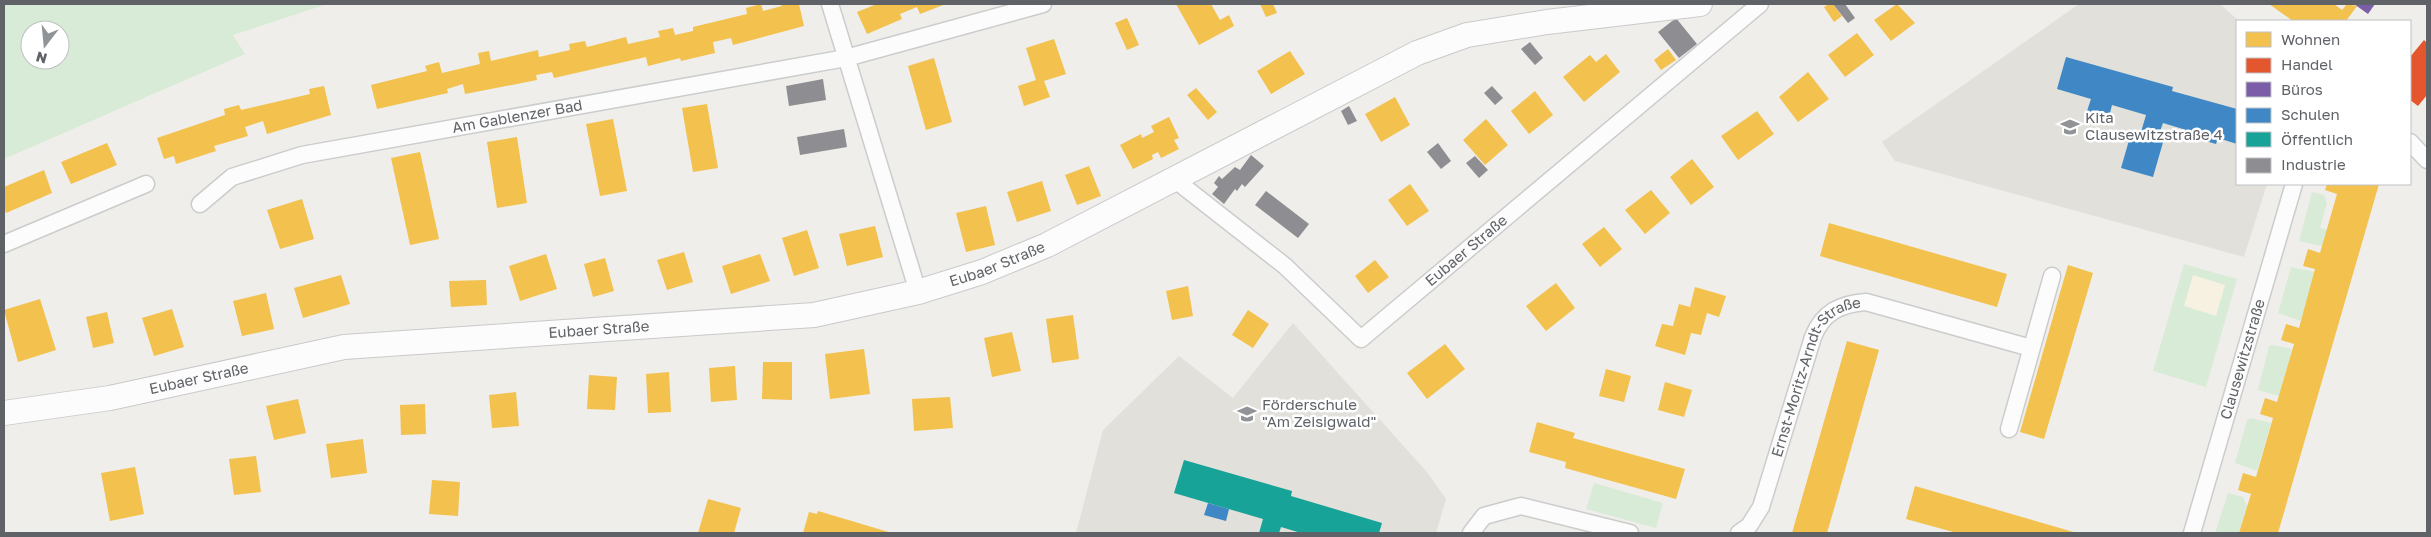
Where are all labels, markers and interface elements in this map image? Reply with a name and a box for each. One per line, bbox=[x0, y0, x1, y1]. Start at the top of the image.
north arrow bbox=[20, 20, 70, 70]
legend bbox=[2236, 20, 2411, 185]
text: Wohnen bbox=[2281, 30, 2340, 48]
text: N bbox=[34, 48, 49, 68]
text: Handel bbox=[2281, 55, 2333, 73]
text: Büros bbox=[2281, 80, 2323, 98]
street label: Am Gablenzer Bad bbox=[451, 95, 584, 136]
text: Schulen bbox=[2281, 105, 2340, 123]
place label: Kita Clausewitzstraße 4 bbox=[2085, 108, 2223, 143]
school or university icon: Kita Clausewitzstraße 4 bbox=[2059, 116, 2081, 138]
text: Öffentlich bbox=[2281, 130, 2353, 148]
text: Industrie bbox=[2281, 155, 2346, 173]
street label: Eubaer Straße bbox=[1421, 210, 1510, 289]
street label: Eubaer Straße bbox=[947, 237, 1048, 290]
street label: Ernst-Moritz-Arndt-Straße bbox=[1767, 293, 1862, 459]
street label: Clausewitzstraße bbox=[2216, 296, 2268, 421]
street label: Eubaer Straße bbox=[548, 316, 650, 341]
street label: Eubaer Straße bbox=[147, 358, 250, 397]
place label: Förderschule "Am Zeisigwald" bbox=[1262, 395, 1376, 430]
school or university icon: Förderschule "Am Zeisigwald" bbox=[1236, 403, 1258, 425]

